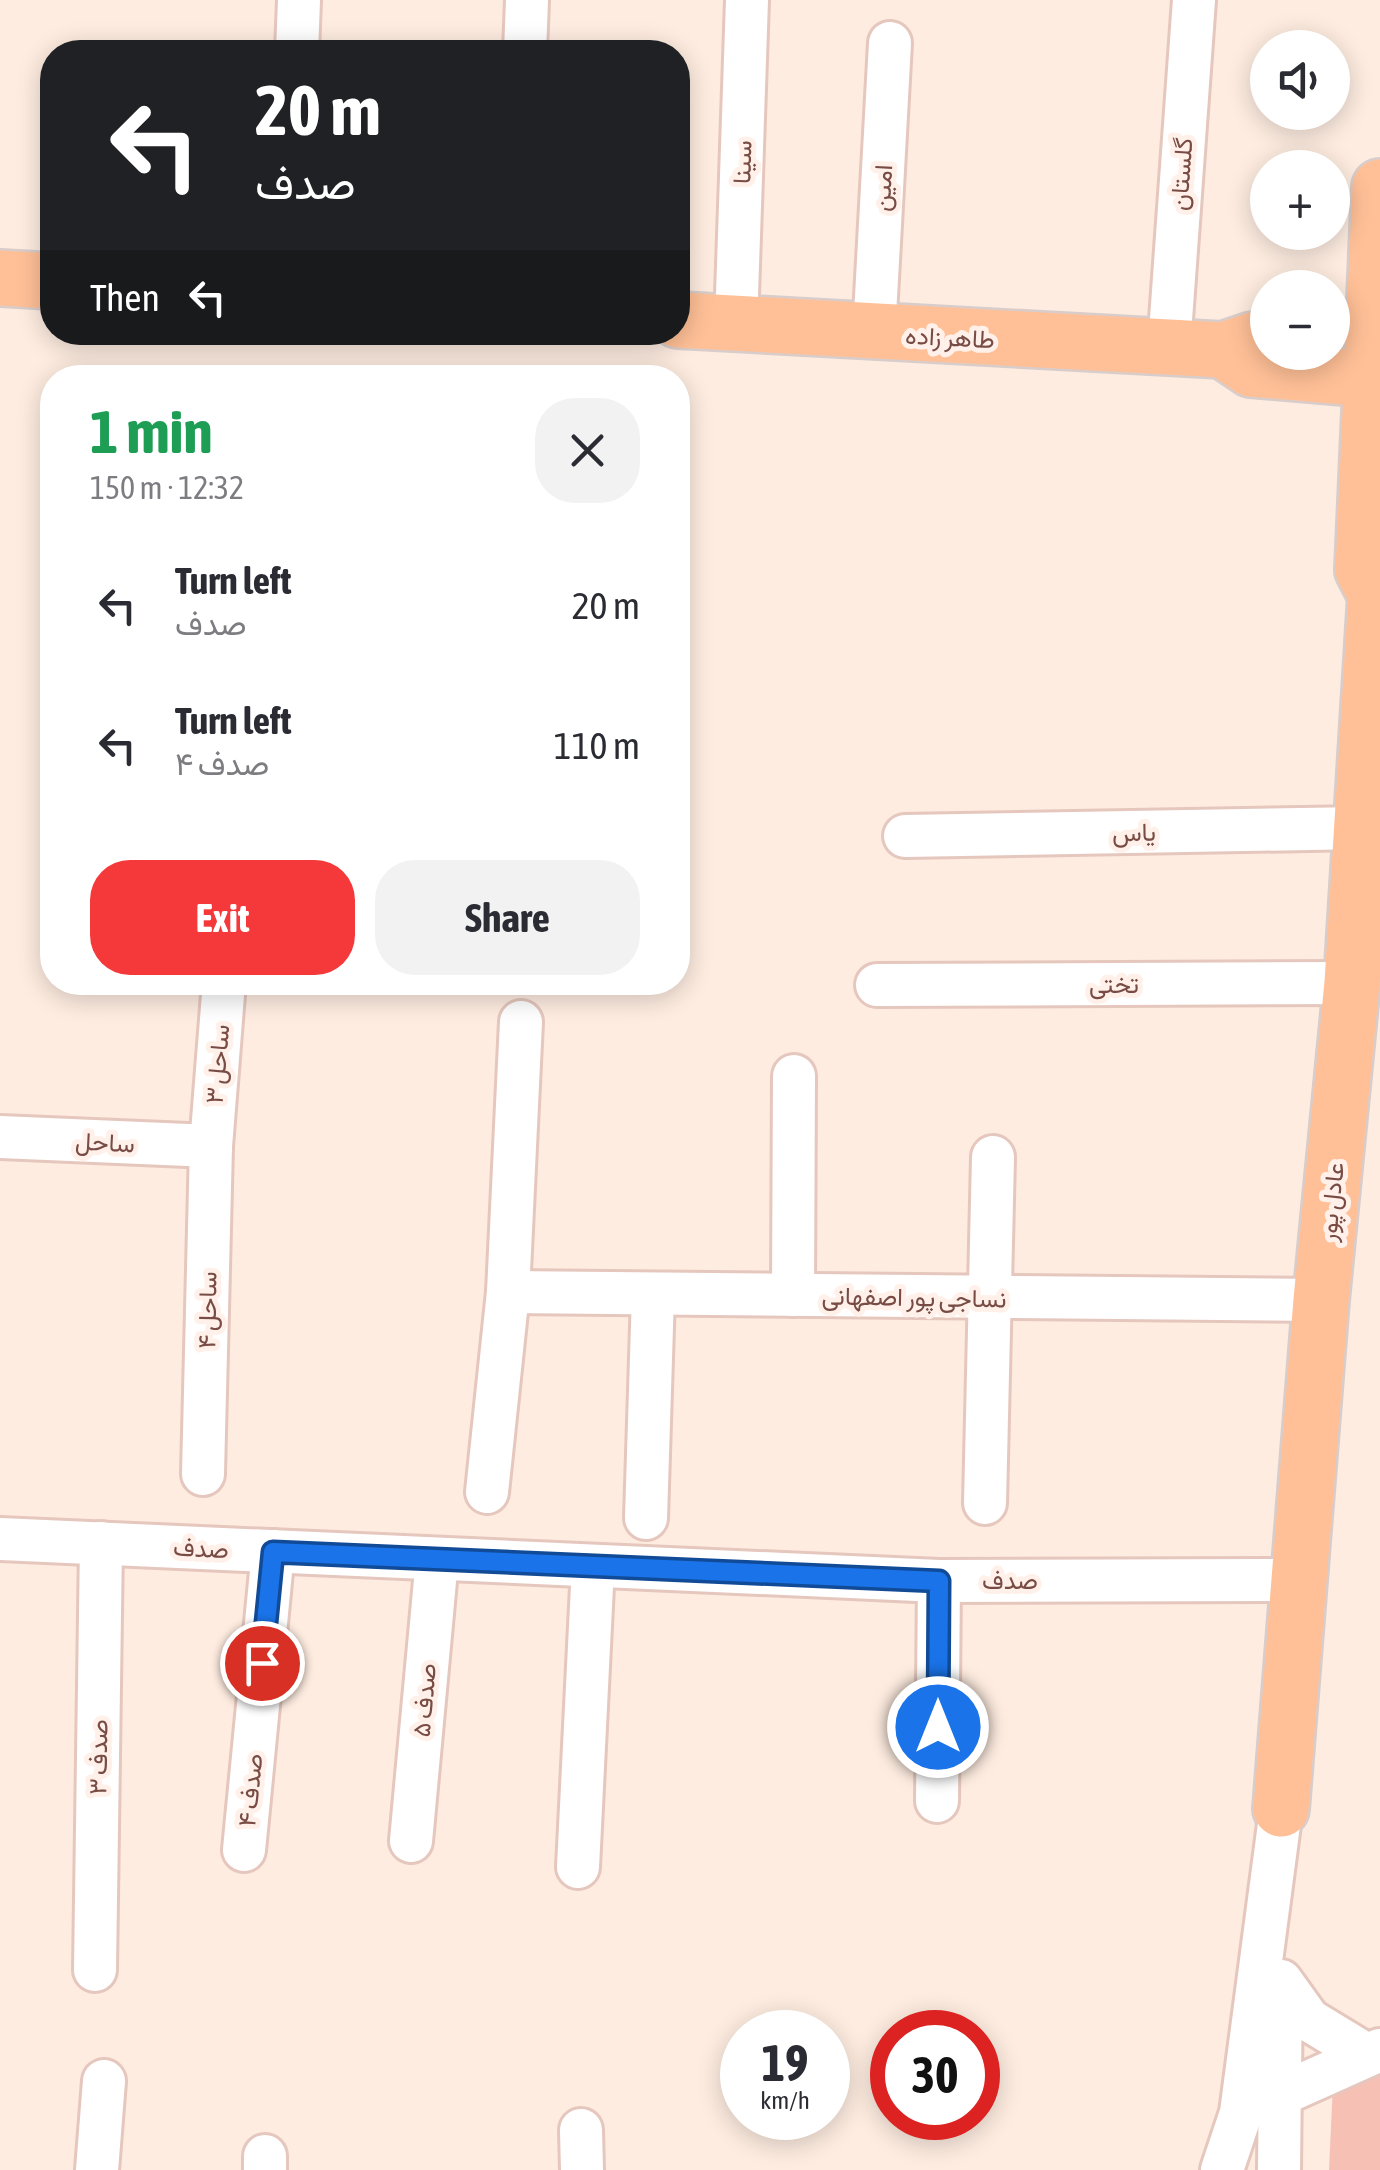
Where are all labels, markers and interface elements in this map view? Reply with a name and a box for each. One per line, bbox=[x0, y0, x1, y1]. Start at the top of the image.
map controls bbox=[1250, 30, 1350, 370]
button: sound bbox=[1250, 30, 1350, 130]
text: 20 m bbox=[255, 70, 381, 150]
icon: left bbox=[90, 80, 220, 210]
street label: گلستان bbox=[1164, 137, 1198, 211]
street label: سینا bbox=[727, 140, 758, 184]
button: + bbox=[1250, 150, 1350, 250]
text: صدف bbox=[255, 157, 356, 209]
street label: امین bbox=[867, 164, 899, 212]
icon: left bbox=[180, 270, 235, 325]
button: − bbox=[1250, 270, 1350, 370]
text: Then bbox=[90, 276, 160, 319]
street label: طاهر زاده bbox=[904, 321, 995, 355]
text: 1 min bbox=[90, 397, 213, 466]
button: close bbox=[535, 398, 640, 503]
text: 150 m · 12:32 bbox=[90, 469, 244, 506]
text: Turn left bbox=[175, 559, 291, 602]
icon: left bbox=[90, 578, 145, 633]
text: 20 m bbox=[572, 584, 640, 627]
text: صدف bbox=[175, 605, 247, 642]
text: Turn left bbox=[175, 699, 291, 742]
icon: left bbox=[90, 718, 145, 773]
text: 110 m bbox=[554, 724, 640, 767]
text: صدف ۴ bbox=[175, 745, 269, 782]
street label: یاس bbox=[1112, 818, 1156, 848]
button: Exit bbox=[90, 860, 355, 975]
button: Share bbox=[375, 860, 640, 975]
street label: تختی bbox=[1089, 970, 1139, 1000]
street label: ساحل ۳ bbox=[200, 1023, 235, 1105]
street label: ساحل bbox=[74, 1126, 136, 1159]
street label: عادل پور bbox=[1313, 1161, 1352, 1244]
street label: ساحل ۴ bbox=[192, 1271, 223, 1349]
street label: نساجی پور اصفهانی bbox=[821, 1281, 1007, 1316]
street label: صدف bbox=[172, 1533, 230, 1563]
street label: صدف bbox=[982, 1566, 1038, 1594]
pin bbox=[220, 1621, 305, 1706]
icon: arrive bbox=[235, 1636, 290, 1691]
street label: صدف ۵ bbox=[407, 1662, 441, 1738]
position arrow bbox=[886, 1675, 990, 1779]
street label: صدف ۳ bbox=[83, 1719, 113, 1795]
street label: صدف ۴ bbox=[232, 1752, 268, 1828]
speed limit sign: 30 bbox=[870, 2010, 1000, 2140]
text: 19 bbox=[761, 2034, 808, 2092]
text: km/h bbox=[760, 2086, 810, 2114]

